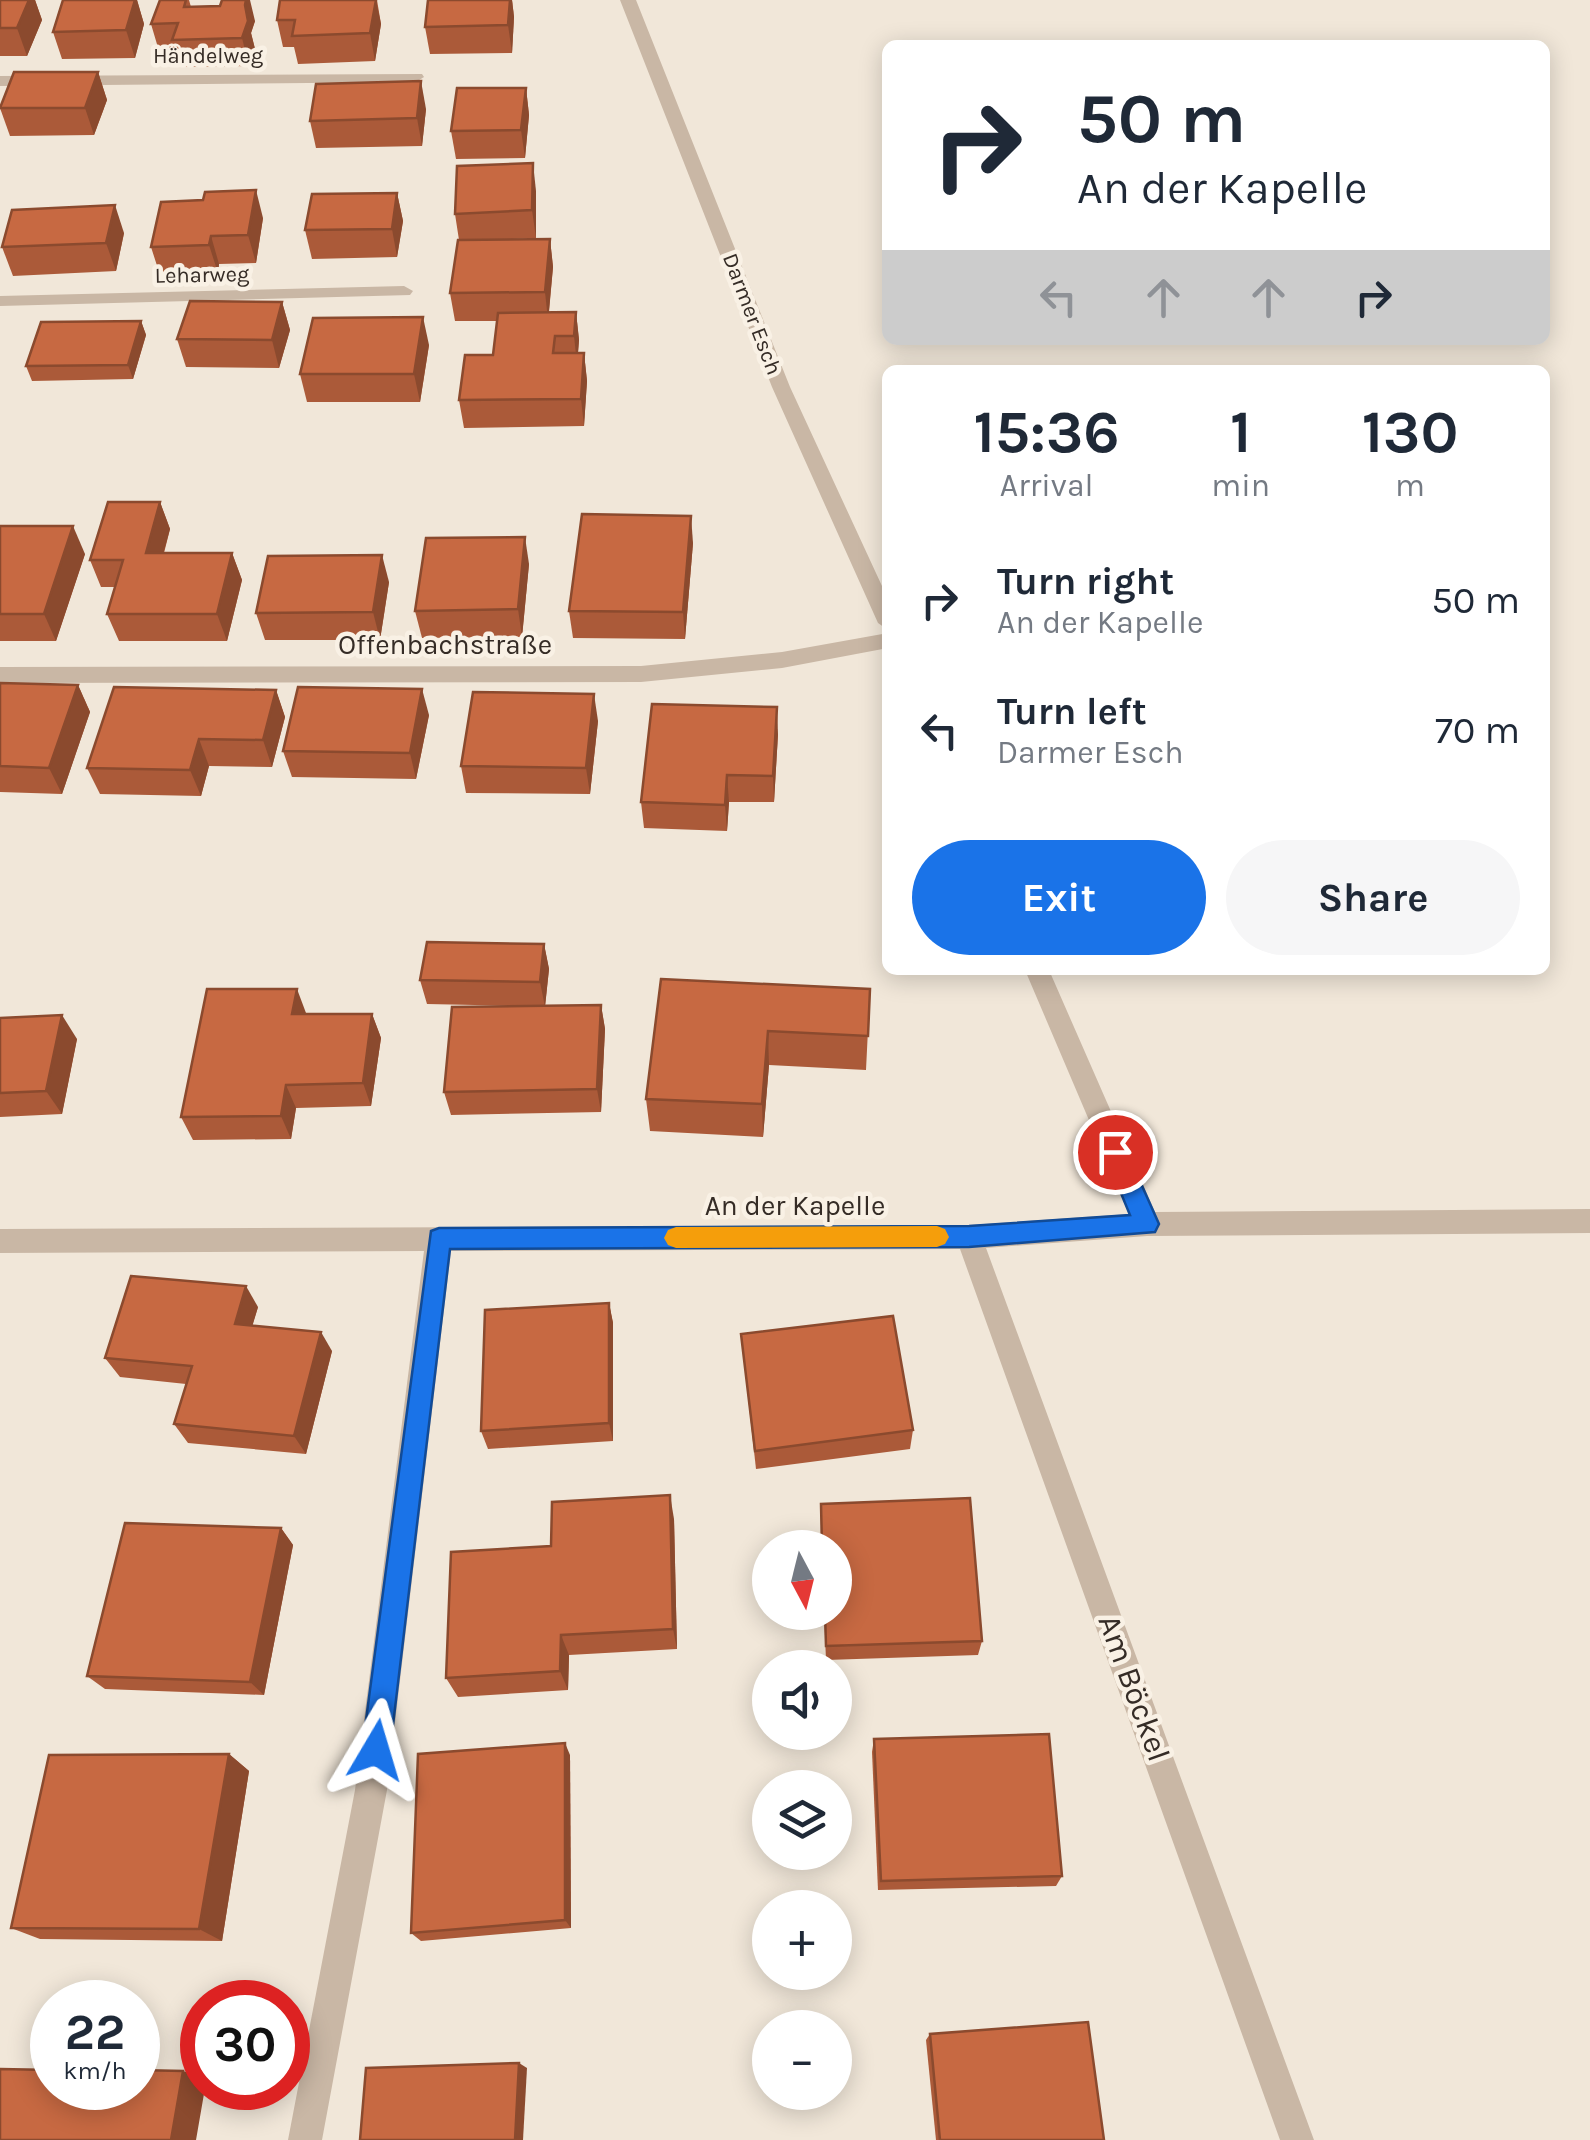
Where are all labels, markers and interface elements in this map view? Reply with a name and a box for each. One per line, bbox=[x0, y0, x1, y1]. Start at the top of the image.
street label: Händelweg bbox=[153, 43, 264, 69]
text: 50 m bbox=[1077, 78, 1246, 160]
icon: right bbox=[912, 80, 1042, 210]
text: An der Kapelle bbox=[1077, 162, 1367, 214]
street label: Darmer Esch bbox=[717, 249, 787, 379]
street label: Leharweg bbox=[154, 261, 250, 289]
icon: left bbox=[1031, 270, 1086, 325]
icon: ahead bbox=[1136, 270, 1191, 325]
icon: ahead bbox=[1241, 270, 1296, 325]
icon: right bbox=[1346, 270, 1401, 325]
text: 15:36 bbox=[974, 397, 1120, 467]
text: 1 bbox=[1230, 397, 1251, 467]
text: 130 bbox=[1362, 397, 1458, 467]
text: Arrival bbox=[1000, 467, 1094, 504]
text: min bbox=[1211, 467, 1270, 504]
text: m bbox=[1395, 467, 1425, 504]
text: Turn right bbox=[997, 559, 1174, 604]
icon: right bbox=[912, 573, 967, 628]
text: 50 m bbox=[1431, 578, 1520, 623]
text: An der Kapelle bbox=[997, 604, 1203, 641]
street label: Offenbachstraße bbox=[338, 628, 552, 661]
text: Turn left bbox=[997, 689, 1147, 734]
icon: left bbox=[912, 703, 967, 758]
text: 70 m bbox=[1435, 708, 1520, 753]
text: Darmer Esch bbox=[997, 734, 1183, 771]
button: Exit bbox=[912, 840, 1206, 955]
button: Share bbox=[1226, 840, 1520, 955]
pin bbox=[1073, 1110, 1158, 1195]
icon: arrive bbox=[1088, 1125, 1143, 1180]
street label: An der Kapelle bbox=[705, 1189, 885, 1222]
north arrow bbox=[752, 1530, 852, 1630]
map controls bbox=[752, 1530, 852, 2110]
street label: Am Böckel bbox=[1090, 1610, 1178, 1766]
button: sound bbox=[752, 1650, 852, 1750]
position arrow bbox=[324, 1698, 428, 1802]
button: layers bbox=[752, 1770, 852, 1870]
button: + bbox=[752, 1890, 852, 1990]
speed limit sign: 30 bbox=[180, 1980, 310, 2110]
text: 22 bbox=[65, 2003, 125, 2062]
button: − bbox=[752, 2010, 852, 2110]
text: km/h bbox=[63, 2056, 127, 2085]

